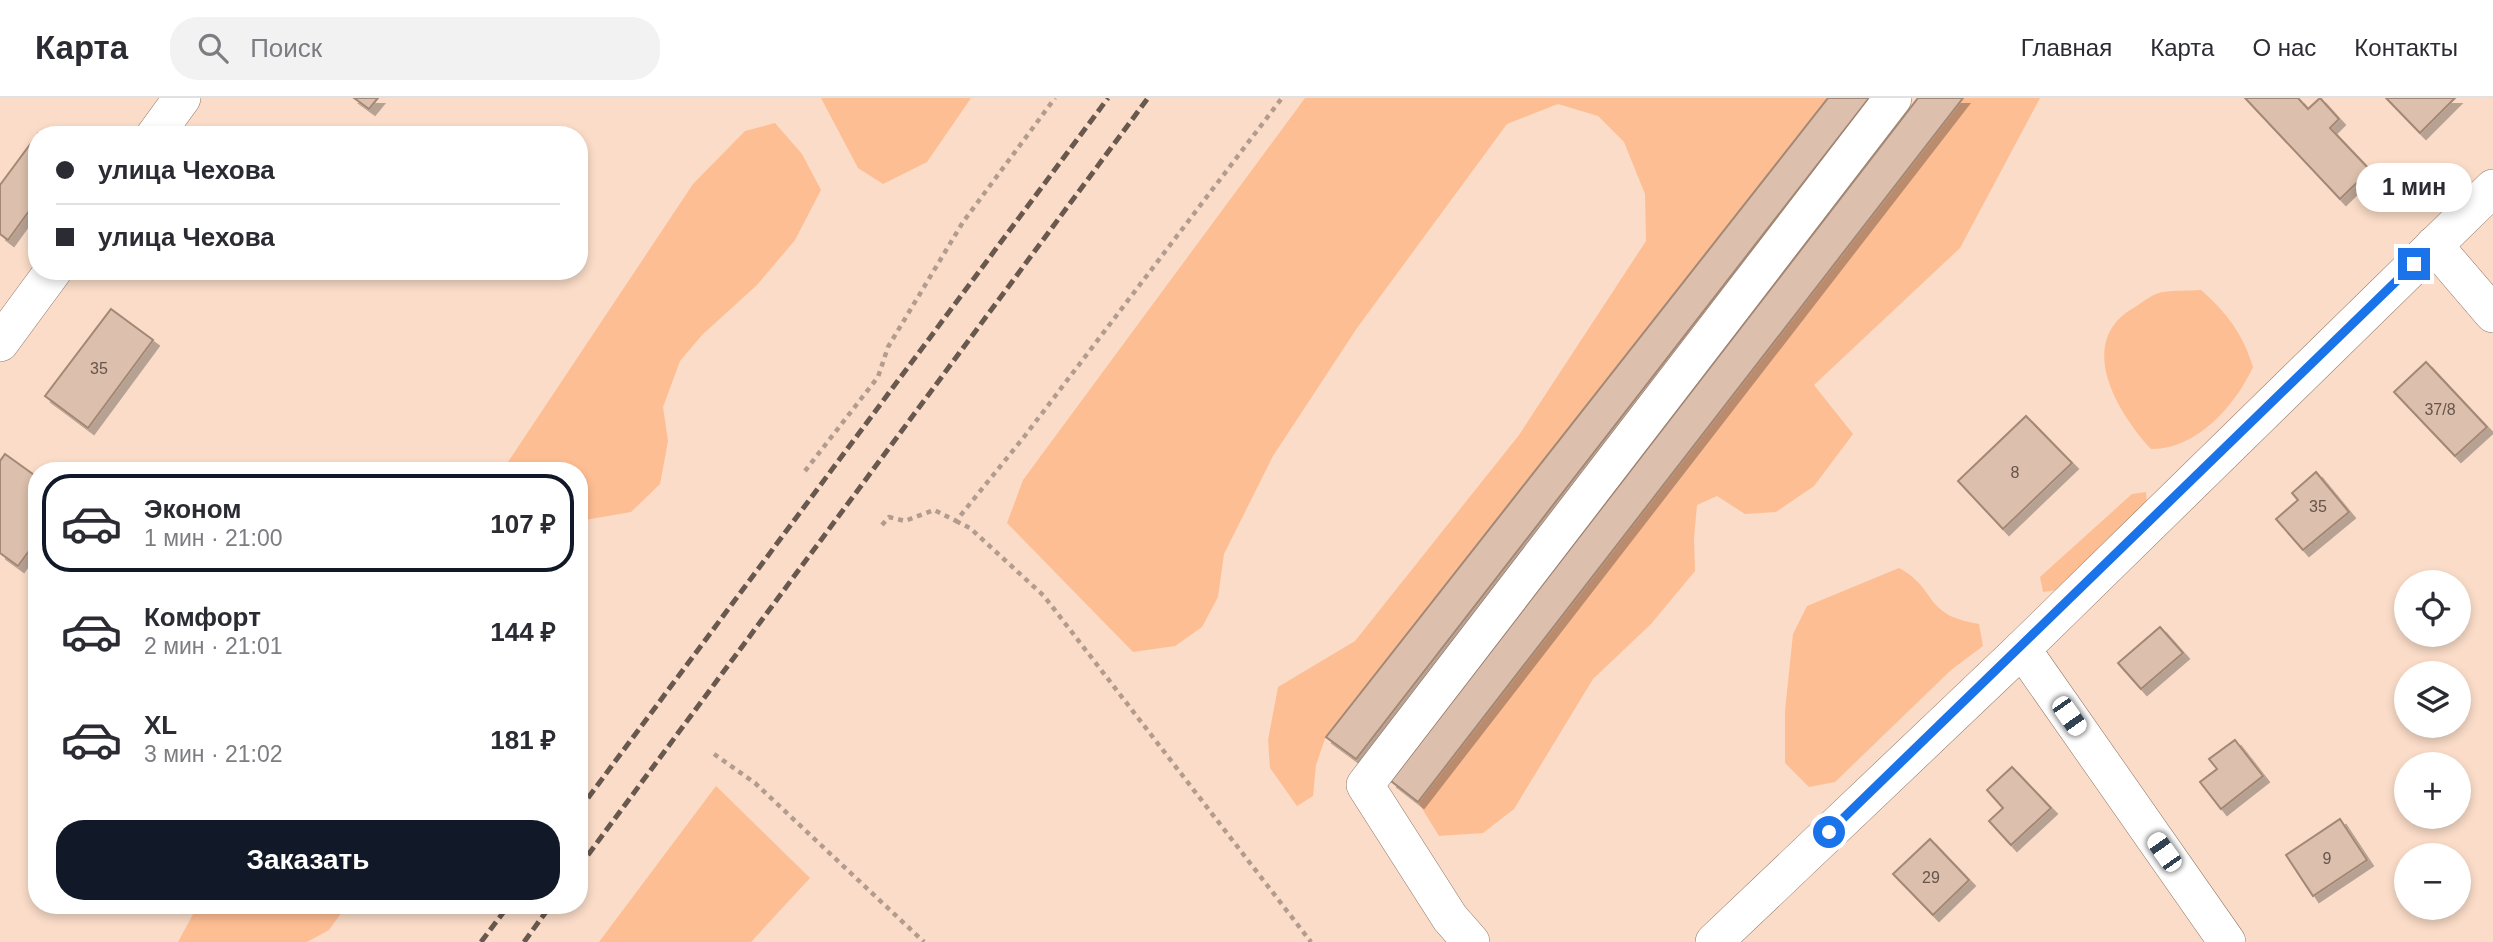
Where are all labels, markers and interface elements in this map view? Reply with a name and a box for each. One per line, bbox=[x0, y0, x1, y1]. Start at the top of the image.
search box bbox=[170, 17, 660, 80]
text: Карта bbox=[35, 29, 128, 66]
icon: search bbox=[194, 29, 232, 67]
text: Поиск bbox=[250, 33, 322, 63]
text: Главная bbox=[2021, 34, 2112, 61]
text: Карта bbox=[2150, 34, 2214, 61]
text: О нас bbox=[2252, 34, 2316, 61]
text: Контакты bbox=[2354, 34, 2458, 61]
text: улица Чехова bbox=[98, 155, 275, 185]
callout: 1 мин bbox=[2356, 162, 2472, 212]
text: 1 мин bbox=[2382, 174, 2446, 200]
text: улица Чехова bbox=[98, 222, 275, 252]
route end bbox=[2398, 248, 2430, 280]
house number: 35 bbox=[90, 360, 108, 377]
house number: 37/8 bbox=[2424, 401, 2456, 418]
house number: 8 bbox=[2011, 464, 2020, 481]
icon: car bbox=[60, 492, 123, 555]
text: Эконом bbox=[144, 494, 242, 524]
house number: 35 bbox=[2309, 498, 2327, 515]
text: 107 ₽ bbox=[490, 509, 556, 539]
text: 1 мин · 21:00 bbox=[144, 525, 283, 551]
map controls bbox=[2394, 570, 2471, 920]
button: locate bbox=[2394, 570, 2471, 647]
icon: car bbox=[60, 600, 123, 663]
text: Комфорт bbox=[144, 602, 261, 632]
text: 144 ₽ bbox=[490, 617, 556, 647]
text: 2 мин · 21:01 bbox=[144, 633, 283, 659]
button: layers bbox=[2394, 661, 2471, 738]
car bbox=[2049, 693, 2090, 739]
icon: car bbox=[60, 708, 123, 771]
text: XL bbox=[144, 710, 177, 740]
text: 181 ₽ bbox=[490, 725, 556, 755]
text: 3 мин · 21:02 bbox=[144, 741, 283, 767]
button: + bbox=[2394, 752, 2471, 829]
route start bbox=[1813, 816, 1845, 848]
button: Заказать bbox=[56, 820, 560, 900]
car bbox=[2144, 829, 2185, 875]
button: − bbox=[2394, 843, 2471, 920]
house number: 9 bbox=[2323, 850, 2332, 867]
house number: 29 bbox=[1922, 869, 1940, 886]

